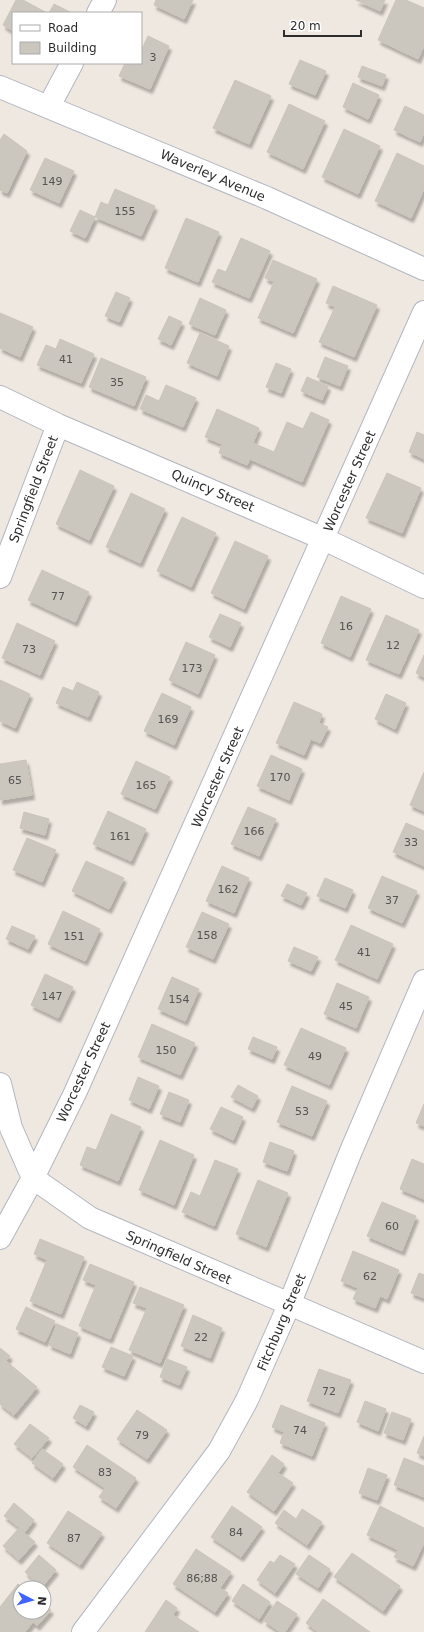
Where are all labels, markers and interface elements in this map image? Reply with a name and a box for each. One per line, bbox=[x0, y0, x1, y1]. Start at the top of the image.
legend bbox=[12, 12, 142, 64]
scale bar bbox=[284, 12, 361, 38]
text: 20 m bbox=[290, 19, 321, 33]
text: Road bbox=[48, 21, 78, 35]
text: Building bbox=[48, 41, 97, 55]
house number: 3 bbox=[150, 51, 157, 64]
street label: Waverley Avenue bbox=[158, 147, 268, 204]
house number: 149 bbox=[42, 175, 63, 188]
house number: 155 bbox=[115, 205, 136, 218]
house number: 41 bbox=[59, 353, 73, 366]
house number: 35 bbox=[110, 376, 124, 389]
street label: Worcester Street bbox=[320, 428, 378, 534]
street label: Springfield Street bbox=[6, 433, 61, 545]
street label: Quincy Street bbox=[169, 466, 257, 515]
house number: 77 bbox=[51, 590, 65, 603]
house number: 16 bbox=[339, 620, 353, 633]
house number: 12 bbox=[386, 639, 400, 652]
house number: 73 bbox=[22, 643, 36, 656]
house number: 173 bbox=[182, 662, 203, 675]
house number: 169 bbox=[158, 713, 179, 726]
street label: Worcester Street bbox=[188, 724, 246, 830]
house number: 170 bbox=[270, 771, 291, 784]
house number: 65 bbox=[8, 774, 22, 787]
house number: 165 bbox=[136, 779, 157, 792]
house number: 166 bbox=[244, 825, 265, 838]
house number: 161 bbox=[110, 830, 131, 843]
house number: 33 bbox=[404, 836, 418, 849]
house number: 162 bbox=[218, 883, 239, 896]
house number: 37 bbox=[385, 894, 399, 907]
house number: 158 bbox=[197, 929, 218, 942]
house number: 151 bbox=[64, 930, 85, 943]
house number: 41 bbox=[357, 946, 371, 959]
house number: 147 bbox=[42, 990, 63, 1003]
house number: 154 bbox=[169, 993, 190, 1006]
house number: 45 bbox=[339, 1000, 353, 1013]
street label: Worcester Street bbox=[54, 1020, 113, 1125]
house number: 150 bbox=[156, 1044, 177, 1057]
house number: 49 bbox=[308, 1050, 322, 1063]
house number: 53 bbox=[295, 1105, 309, 1118]
house number: 60 bbox=[385, 1220, 399, 1233]
street label: Springfield Street bbox=[124, 1227, 234, 1287]
house number: 62 bbox=[363, 1270, 377, 1283]
street label: Fitchburg Street bbox=[254, 1271, 309, 1373]
house number: 22 bbox=[194, 1331, 208, 1344]
house number: 72 bbox=[322, 1385, 336, 1398]
house number: 74 bbox=[293, 1424, 307, 1437]
house number: 79 bbox=[135, 1429, 149, 1442]
house number: 83 bbox=[98, 1466, 112, 1479]
house number: 84 bbox=[229, 1526, 243, 1539]
house number: 87 bbox=[67, 1532, 81, 1545]
house number: 86;88 bbox=[186, 1572, 218, 1585]
north arrow bbox=[12, 1580, 52, 1620]
text: N bbox=[35, 1596, 48, 1606]

